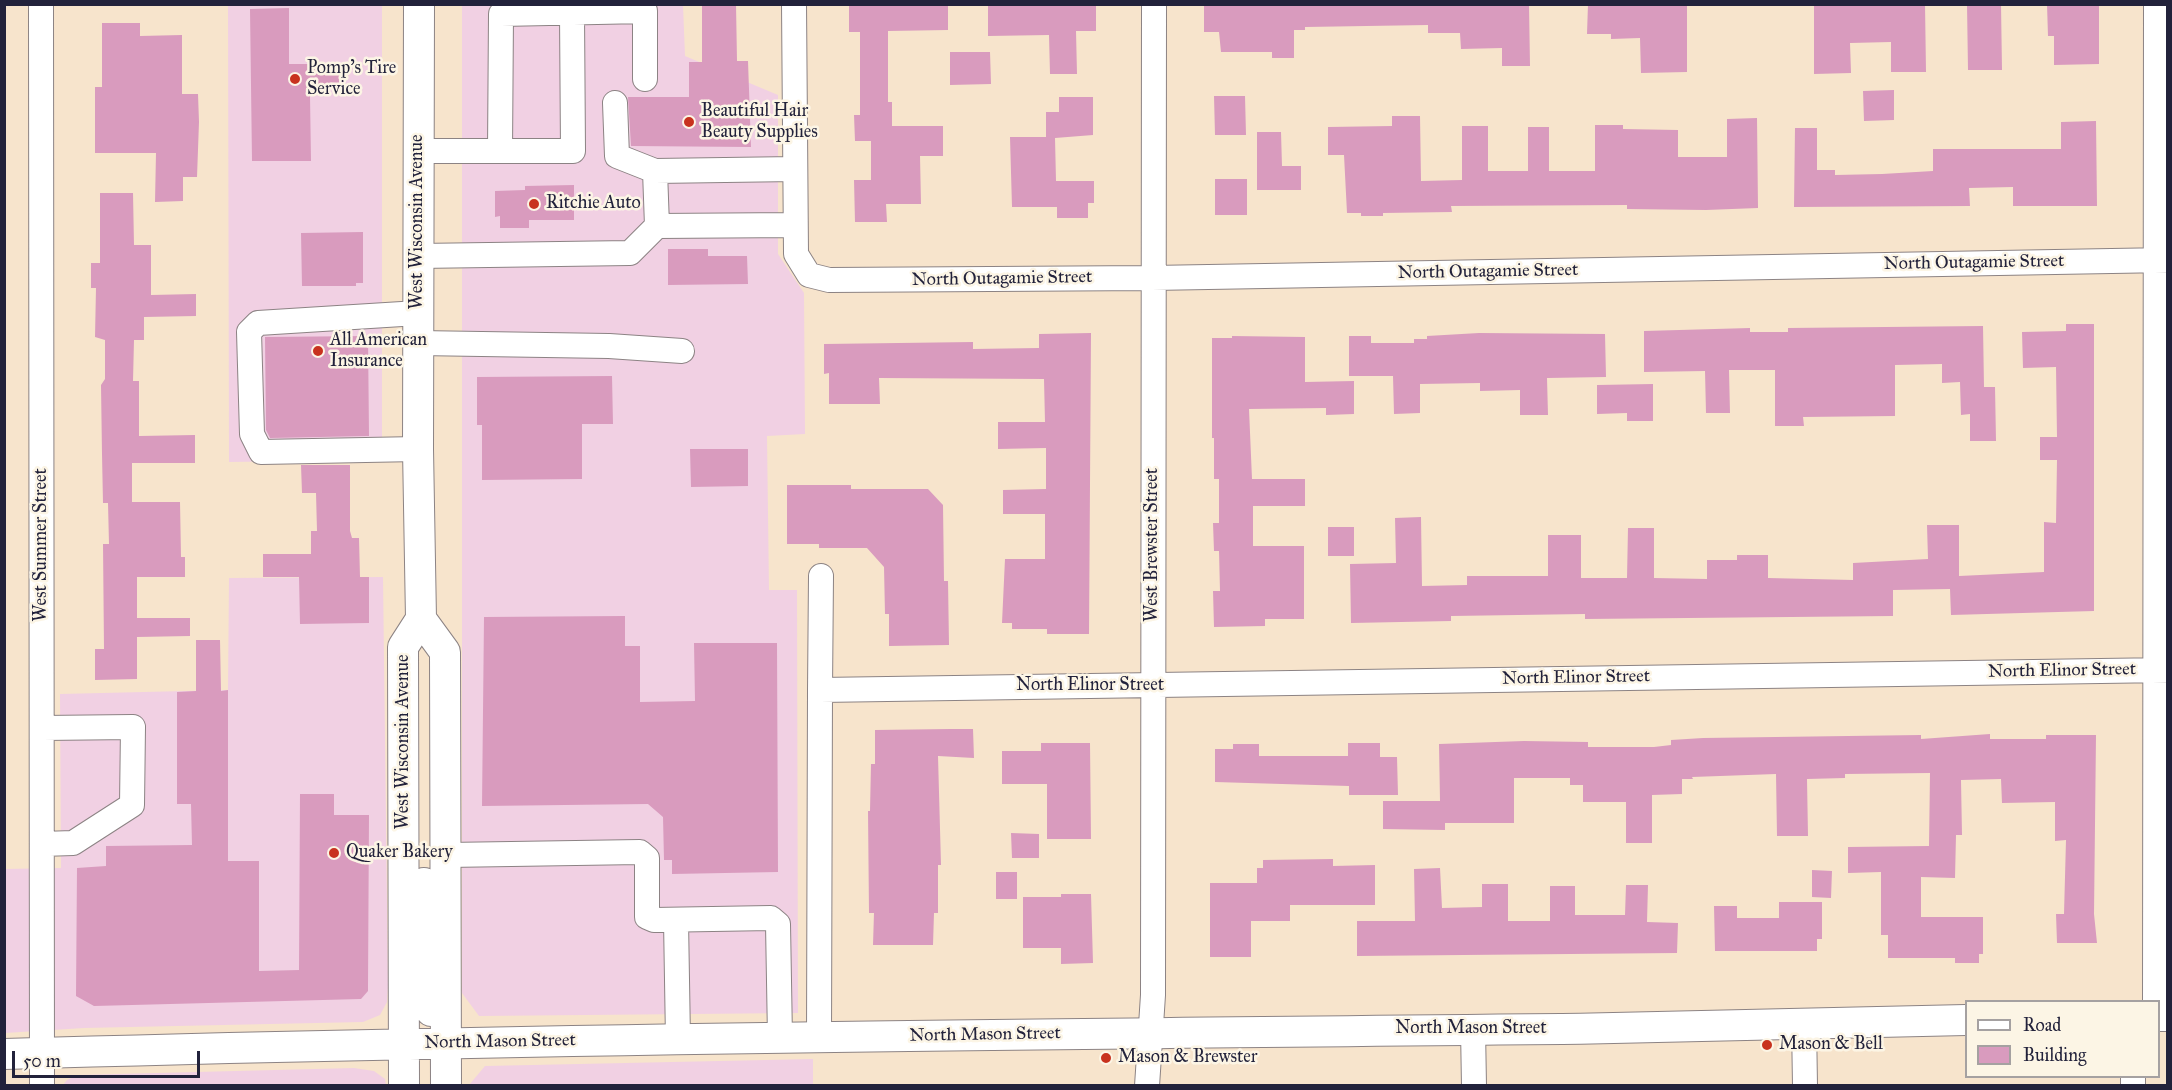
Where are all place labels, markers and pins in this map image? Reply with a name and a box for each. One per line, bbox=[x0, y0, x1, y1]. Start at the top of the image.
place label: Pomp's Tire Service bbox=[307, 58, 396, 100]
marker: Pomp's Tire Service bbox=[288, 72, 302, 86]
place label: Beautiful Hair Beauty Supplies bbox=[701, 101, 818, 144]
marker: Beautiful Hair Beauty Supplies bbox=[682, 115, 696, 129]
place label: Ritchie Auto bbox=[546, 193, 641, 215]
marker: Ritchie Auto bbox=[527, 197, 541, 211]
place label: All American Insurance bbox=[330, 330, 427, 372]
marker: All American Insurance bbox=[311, 344, 325, 358]
place label: Quaker Bakery bbox=[346, 842, 453, 864]
marker: Quaker Bakery bbox=[327, 846, 341, 860]
place label: Mason & Bell bbox=[1779, 1034, 1883, 1056]
marker: Mason & Bell bbox=[1760, 1038, 1774, 1052]
place label: Mason & Brewster bbox=[1118, 1047, 1258, 1069]
marker: Mason & Brewster bbox=[1099, 1051, 1113, 1065]

